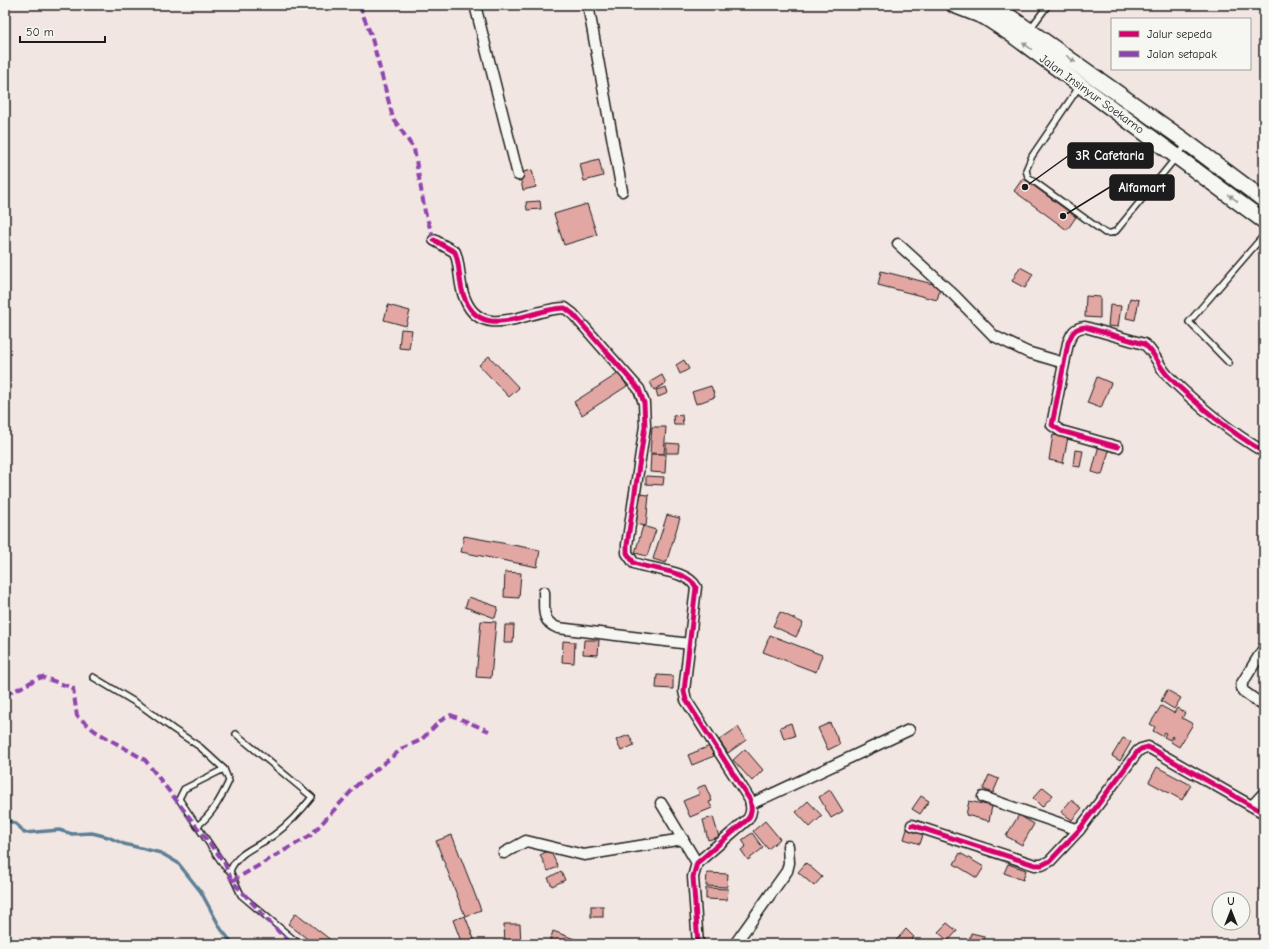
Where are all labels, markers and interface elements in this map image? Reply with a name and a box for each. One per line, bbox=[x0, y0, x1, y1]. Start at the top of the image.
scale bar bbox=[20, 18, 105, 44]
legend bbox=[1111, 18, 1251, 70]
text: 50 m bbox=[26, 25, 54, 39]
text: Jalur sepeda bbox=[1147, 27, 1212, 41]
one-way arrow bbox=[1021, 41, 1032, 50]
text: Jalan setapak bbox=[1147, 47, 1217, 61]
street label: Jalan Insinyur Soekarno bbox=[1037, 51, 1147, 137]
one-way arrow bbox=[1066, 55, 1077, 63]
callout: 3R Cafetaria bbox=[1068, 143, 1153, 168]
text: 3R Cafetaria bbox=[1076, 148, 1144, 163]
callout: Alfamart bbox=[1110, 175, 1174, 200]
text: Alfamart bbox=[1118, 180, 1166, 195]
one-way arrow bbox=[1227, 193, 1238, 202]
north arrow bbox=[1211, 891, 1251, 931]
text: U bbox=[1227, 895, 1235, 908]

